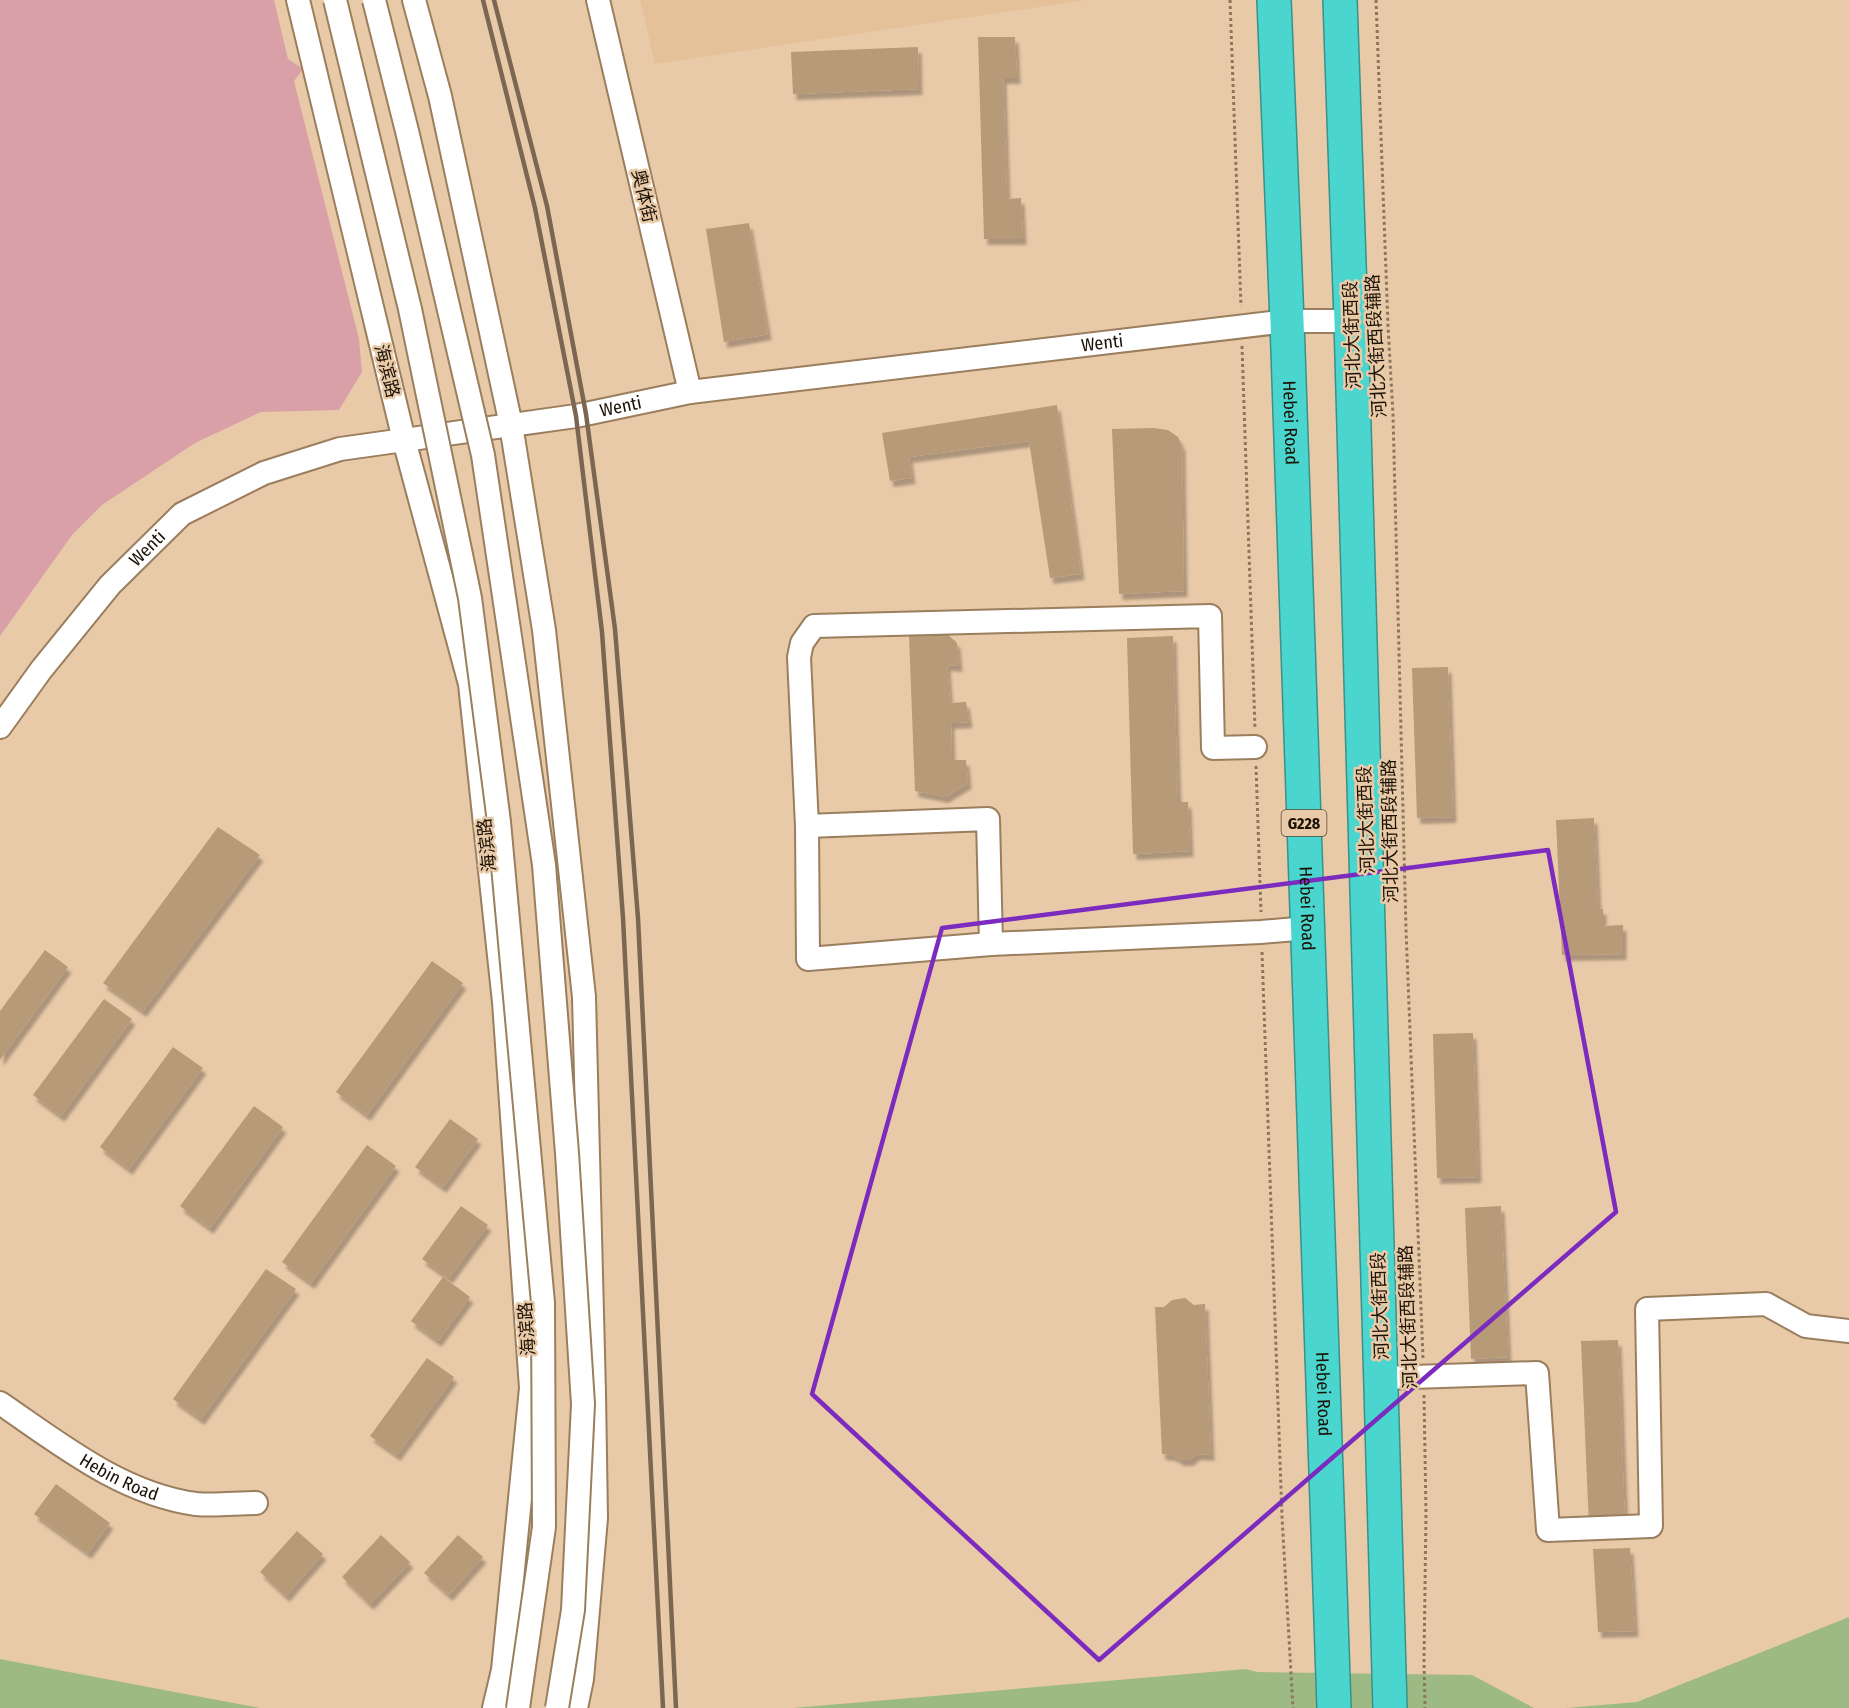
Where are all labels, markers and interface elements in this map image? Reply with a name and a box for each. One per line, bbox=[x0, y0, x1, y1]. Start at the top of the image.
street label: 奥体街 bbox=[627, 167, 661, 225]
street label: 河北大街西段辅路 bbox=[1361, 274, 1391, 418]
street label: 河北大街西段 bbox=[1339, 281, 1365, 389]
street label: Wenti bbox=[1080, 330, 1124, 356]
street label: 海滨路 bbox=[370, 342, 404, 400]
street label: Hebei Road bbox=[1278, 380, 1303, 465]
street label: Wenti bbox=[598, 392, 643, 422]
street label: Wenti bbox=[125, 526, 170, 571]
street label: 河北大街西段辅路 bbox=[1378, 759, 1402, 903]
street label: 河北大街西段 bbox=[1353, 766, 1379, 874]
road number: G228 bbox=[1282, 810, 1326, 836]
street label: 海滨路 bbox=[473, 817, 501, 873]
street label: Hebei Road bbox=[1294, 866, 1319, 951]
street label: 河北大街西段辅路 bbox=[1394, 1245, 1422, 1389]
street label: 河北大街西段 bbox=[1367, 1252, 1393, 1360]
street label: 海滨路 bbox=[514, 1301, 540, 1357]
street label: Hebei Road bbox=[1311, 1352, 1336, 1437]
street label: Hebin Road bbox=[76, 1449, 161, 1506]

